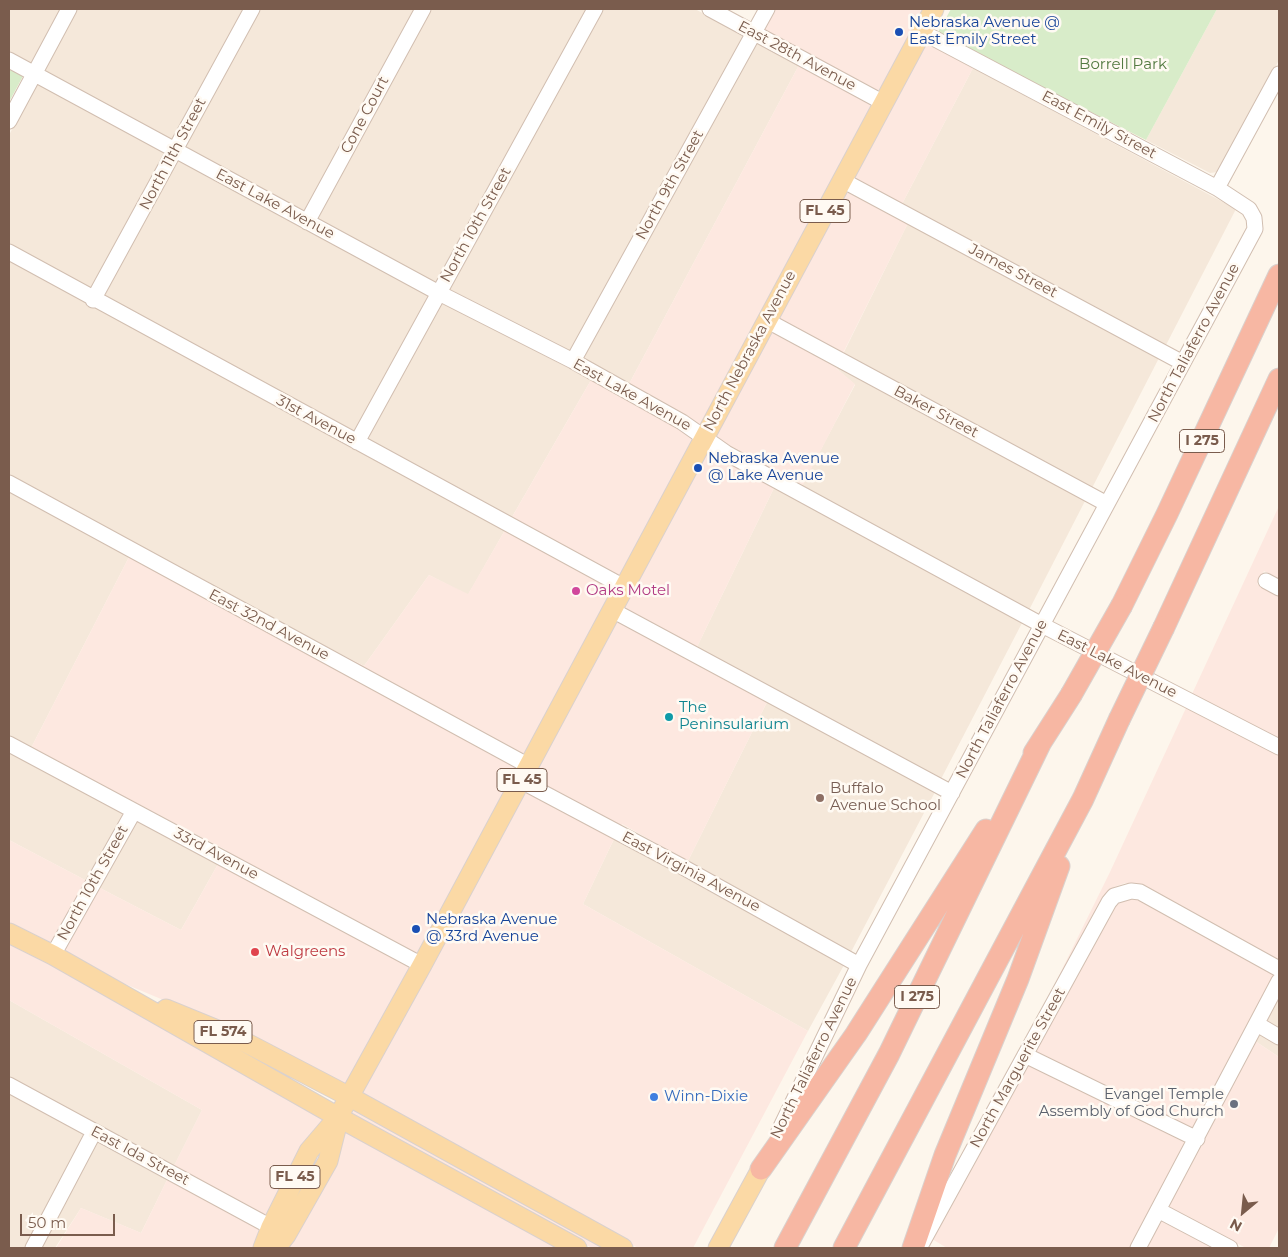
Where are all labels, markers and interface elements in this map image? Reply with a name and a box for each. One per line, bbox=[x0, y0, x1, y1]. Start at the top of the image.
place label: Nebraska Avenue @ East Emily Street bbox=[909, 14, 1060, 49]
street label: East 28th Avenue bbox=[735, 17, 859, 95]
marker: Nebraska Avenue @ East Emily Street bbox=[893, 26, 905, 38]
park label: Borrell Park bbox=[1079, 56, 1167, 74]
street label: Cone Court bbox=[337, 73, 393, 157]
street label: East Emily Street bbox=[1038, 87, 1160, 163]
street label: North 11th Street bbox=[136, 95, 210, 213]
street label: North 9th Street bbox=[632, 127, 708, 243]
street label: North 10th Street bbox=[437, 164, 515, 286]
street label: East Lake Avenue bbox=[212, 165, 338, 243]
road number: FL 45 bbox=[800, 200, 850, 222]
street label: James Street bbox=[966, 240, 1060, 302]
street label: North Taliaferro Avenue bbox=[1144, 260, 1244, 426]
street label: North Nebraska Avenue bbox=[700, 268, 800, 434]
street label: East Lake Avenue bbox=[570, 355, 694, 435]
street label: Baker Street bbox=[891, 382, 981, 442]
street label: 31st Avenue bbox=[273, 391, 359, 449]
road number: I 275 bbox=[1180, 430, 1224, 452]
place label: Nebraska Avenue @ Lake Avenue bbox=[708, 450, 839, 485]
marker: Nebraska Avenue @ Lake Avenue bbox=[692, 462, 704, 474]
place label: Oaks Motel bbox=[586, 582, 670, 600]
marker: Oaks Motel bbox=[570, 585, 582, 597]
street label: East 32nd Avenue bbox=[206, 586, 332, 664]
street label: North Taliaferro Avenue bbox=[952, 616, 1052, 782]
street label: East Lake Avenue bbox=[1054, 626, 1180, 702]
place label: The Peninsularium bbox=[679, 699, 789, 734]
marker: The Peninsularium bbox=[663, 711, 675, 723]
road number: FL 45 bbox=[497, 768, 547, 792]
place label: Buffalo Avenue School bbox=[830, 780, 941, 815]
marker: Buffalo Avenue School bbox=[814, 792, 826, 804]
street label: North 10th Street bbox=[54, 822, 132, 944]
street label: 33rd Avenue bbox=[171, 824, 261, 884]
street label: East Virginia Avenue bbox=[619, 828, 763, 916]
place label: Nebraska Avenue @ 33rd Avenue bbox=[426, 911, 557, 946]
marker: Nebraska Avenue @ 33rd Avenue bbox=[410, 923, 422, 935]
place label: Walgreens bbox=[265, 943, 345, 961]
marker: Walgreens bbox=[249, 946, 261, 958]
street label: North Taliaferro Avenue bbox=[767, 974, 861, 1142]
street label: North Marguerite Street bbox=[966, 985, 1070, 1151]
road number: I 275 bbox=[894, 986, 940, 1009]
road number: FL 574 bbox=[194, 1020, 252, 1044]
place label: Evangel Temple Assembly of God Church bbox=[1039, 1086, 1224, 1121]
place label: Winn-Dixie bbox=[664, 1088, 748, 1106]
marker: Winn-Dixie bbox=[648, 1091, 660, 1103]
marker: Evangel Temple Assembly of God Church bbox=[1228, 1098, 1240, 1110]
street label: East Ida Street bbox=[88, 1122, 192, 1190]
road number: FL 45 bbox=[270, 1166, 320, 1188]
north arrow bbox=[1218, 1187, 1268, 1237]
scale bar bbox=[22, 1204, 118, 1236]
text: 50 m bbox=[28, 1213, 66, 1232]
text: N bbox=[1227, 1215, 1245, 1236]

